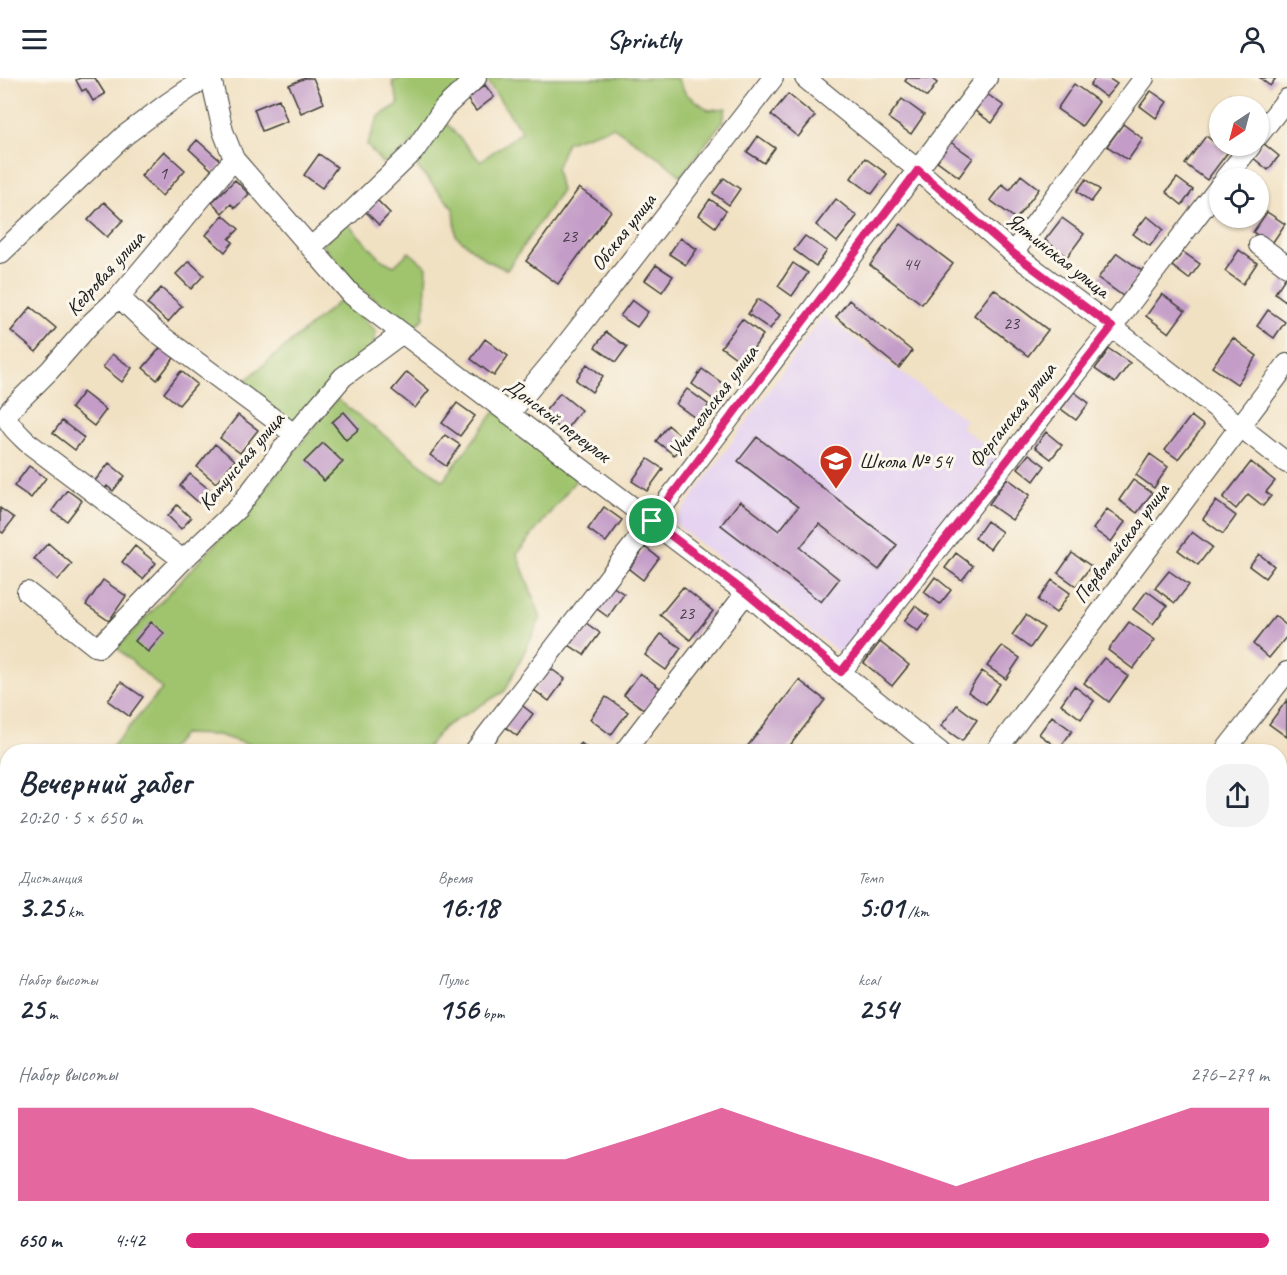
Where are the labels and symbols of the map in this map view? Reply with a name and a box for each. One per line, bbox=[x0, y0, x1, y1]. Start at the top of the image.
north arrow bbox=[1209, 96, 1269, 156]
house number: 1 bbox=[159, 162, 168, 184]
street label: Обская улица bbox=[585, 187, 662, 276]
street label: Ялтинская улица bbox=[1001, 206, 1117, 305]
street label: Кедровая улица bbox=[60, 224, 151, 321]
house number: 23 bbox=[561, 225, 579, 247]
house number: 44 bbox=[903, 253, 921, 275]
house number: 23 bbox=[1003, 312, 1021, 334]
street label: Учительская улица bbox=[663, 339, 765, 462]
street label: Ферганская улица bbox=[963, 355, 1063, 473]
street label: Донской переулок bbox=[500, 372, 618, 470]
street label: Катунская улица bbox=[192, 405, 291, 515]
school or university icon: Школа № 54 bbox=[818, 443, 854, 490]
place label: Школа № 54 bbox=[859, 448, 954, 474]
street label: Первомайская улица bbox=[1067, 476, 1176, 608]
pin bbox=[626, 495, 677, 546]
house number: 23 bbox=[678, 602, 696, 624]

